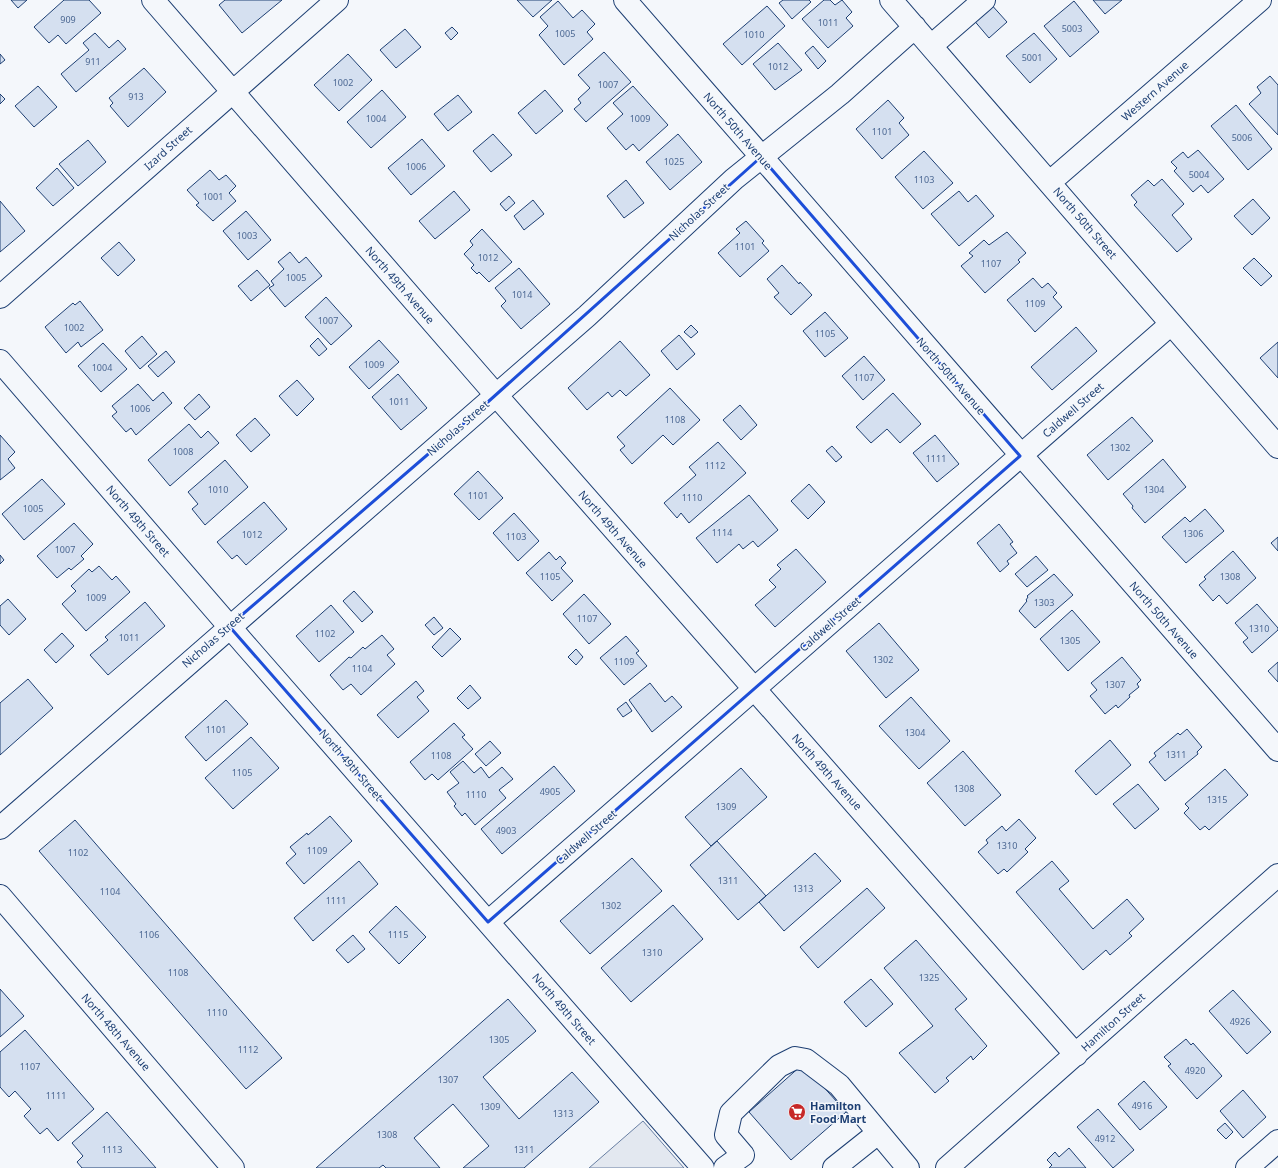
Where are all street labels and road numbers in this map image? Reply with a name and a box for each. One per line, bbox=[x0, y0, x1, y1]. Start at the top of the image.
street label: Western Avenue bbox=[1118, 57, 1191, 124]
street label: North 50th Avenue bbox=[701, 89, 776, 173]
street label: Izard Street bbox=[140, 122, 195, 173]
street label: Nicholas Street bbox=[665, 180, 732, 244]
street label: North 50th Street bbox=[1050, 184, 1121, 262]
street label: North 49th Avenue bbox=[363, 243, 438, 327]
street label: North 50th Avenue bbox=[914, 334, 989, 418]
street label: Caldwell Street bbox=[1039, 379, 1107, 440]
street label: Nicholas Street bbox=[423, 396, 492, 459]
street label: North 49th Street bbox=[103, 482, 174, 560]
street label: North 49th Avenue bbox=[576, 487, 651, 571]
street label: North 50th Avenue bbox=[1127, 578, 1202, 662]
street label: Caldwell Street bbox=[796, 593, 864, 654]
street label: Nicholas Street bbox=[178, 608, 247, 671]
street label: North 49th Street bbox=[316, 726, 387, 804]
street label: North 49th Avenue bbox=[789, 730, 866, 813]
street label: Caldwell Street bbox=[552, 806, 620, 867]
street label: North 49th Street bbox=[529, 970, 600, 1048]
street label: Hamilton Street bbox=[1077, 989, 1148, 1054]
street label: North 48th Avenue bbox=[79, 990, 154, 1074]

